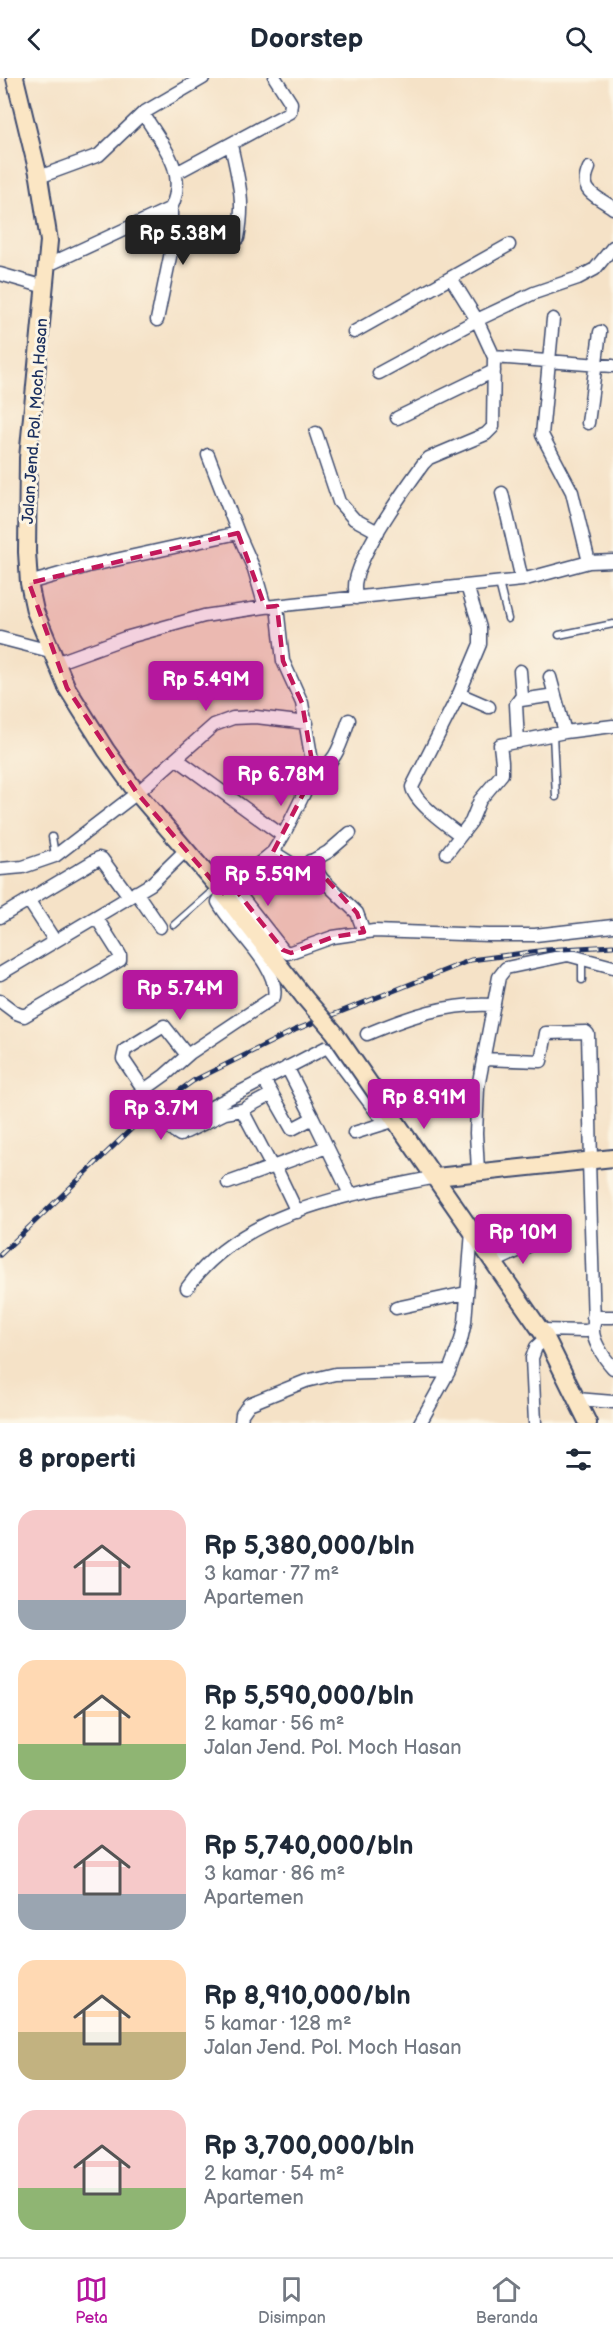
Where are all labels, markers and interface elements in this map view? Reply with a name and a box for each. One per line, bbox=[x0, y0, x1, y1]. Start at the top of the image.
icon: back bbox=[18, 23, 51, 56]
text: Doorstep bbox=[250, 23, 363, 55]
icon: search bbox=[562, 23, 595, 56]
pin: Rp 5.38M bbox=[121, 215, 245, 266]
text: Rp 5.38M bbox=[139, 222, 227, 246]
street label: Jalan Jend. Pol. Moch Hasan bbox=[19, 318, 52, 525]
pin: Rp 5.49M bbox=[144, 661, 268, 712]
text: Rp 5.49M bbox=[162, 668, 250, 692]
pin: Rp 6.78M bbox=[219, 756, 343, 807]
text: Rp 6.78M bbox=[237, 763, 325, 787]
pin: Rp 5.59M bbox=[206, 856, 330, 907]
text: Rp 5.59M bbox=[224, 863, 312, 887]
pin: Rp 5.74M bbox=[118, 970, 242, 1021]
text: Rp 5.74M bbox=[137, 977, 223, 1001]
pin: Rp 8.91M bbox=[362, 1079, 486, 1130]
text: Rp 8.91M bbox=[382, 1086, 466, 1110]
pin: Rp 3.7M bbox=[106, 1090, 216, 1141]
text: Rp 3.7M bbox=[124, 1097, 198, 1121]
pin: Rp 10M bbox=[474, 1214, 572, 1265]
text: Rp 10M bbox=[489, 1221, 557, 1245]
icon: filters bbox=[562, 1443, 595, 1476]
text: 8 properti bbox=[18, 1444, 136, 1475]
text: Rp 5,380,000/bln bbox=[204, 1531, 415, 1562]
icon: home bbox=[66, 1534, 138, 1606]
text: 3 kamar · 77 m² bbox=[204, 1562, 339, 1586]
text: Apartemen bbox=[204, 1586, 304, 1610]
text: Rp 5,590,000/bln bbox=[204, 1681, 414, 1712]
icon: home bbox=[66, 1684, 138, 1756]
text: 2 kamar · 56 m² bbox=[204, 1712, 344, 1736]
text: Jalan Jend. Pol. Moch Hasan bbox=[204, 1736, 462, 1760]
text: Rp 5,740,000/bln bbox=[204, 1831, 414, 1862]
icon: home bbox=[66, 1834, 138, 1906]
text: 3 kamar · 86 m² bbox=[204, 1862, 345, 1886]
text: Apartemen bbox=[204, 1886, 304, 1910]
text: Rp 8,910,000/bln bbox=[204, 1981, 411, 2012]
icon: home bbox=[66, 1984, 138, 2056]
text: 5 kamar · 128 m² bbox=[204, 2012, 352, 2036]
text: Jalan Jend. Pol. Moch Hasan bbox=[204, 2036, 462, 2060]
text: Rp 3,700,000/bln bbox=[204, 2131, 415, 2162]
icon: home bbox=[66, 2134, 138, 2206]
text: 2 kamar · 54 m² bbox=[204, 2162, 344, 2186]
text: Apartemen bbox=[204, 2186, 304, 2210]
tab: Peta bbox=[75, 2273, 108, 2328]
tab: Disimpan bbox=[258, 2273, 326, 2328]
tab: Beranda bbox=[476, 2273, 538, 2328]

